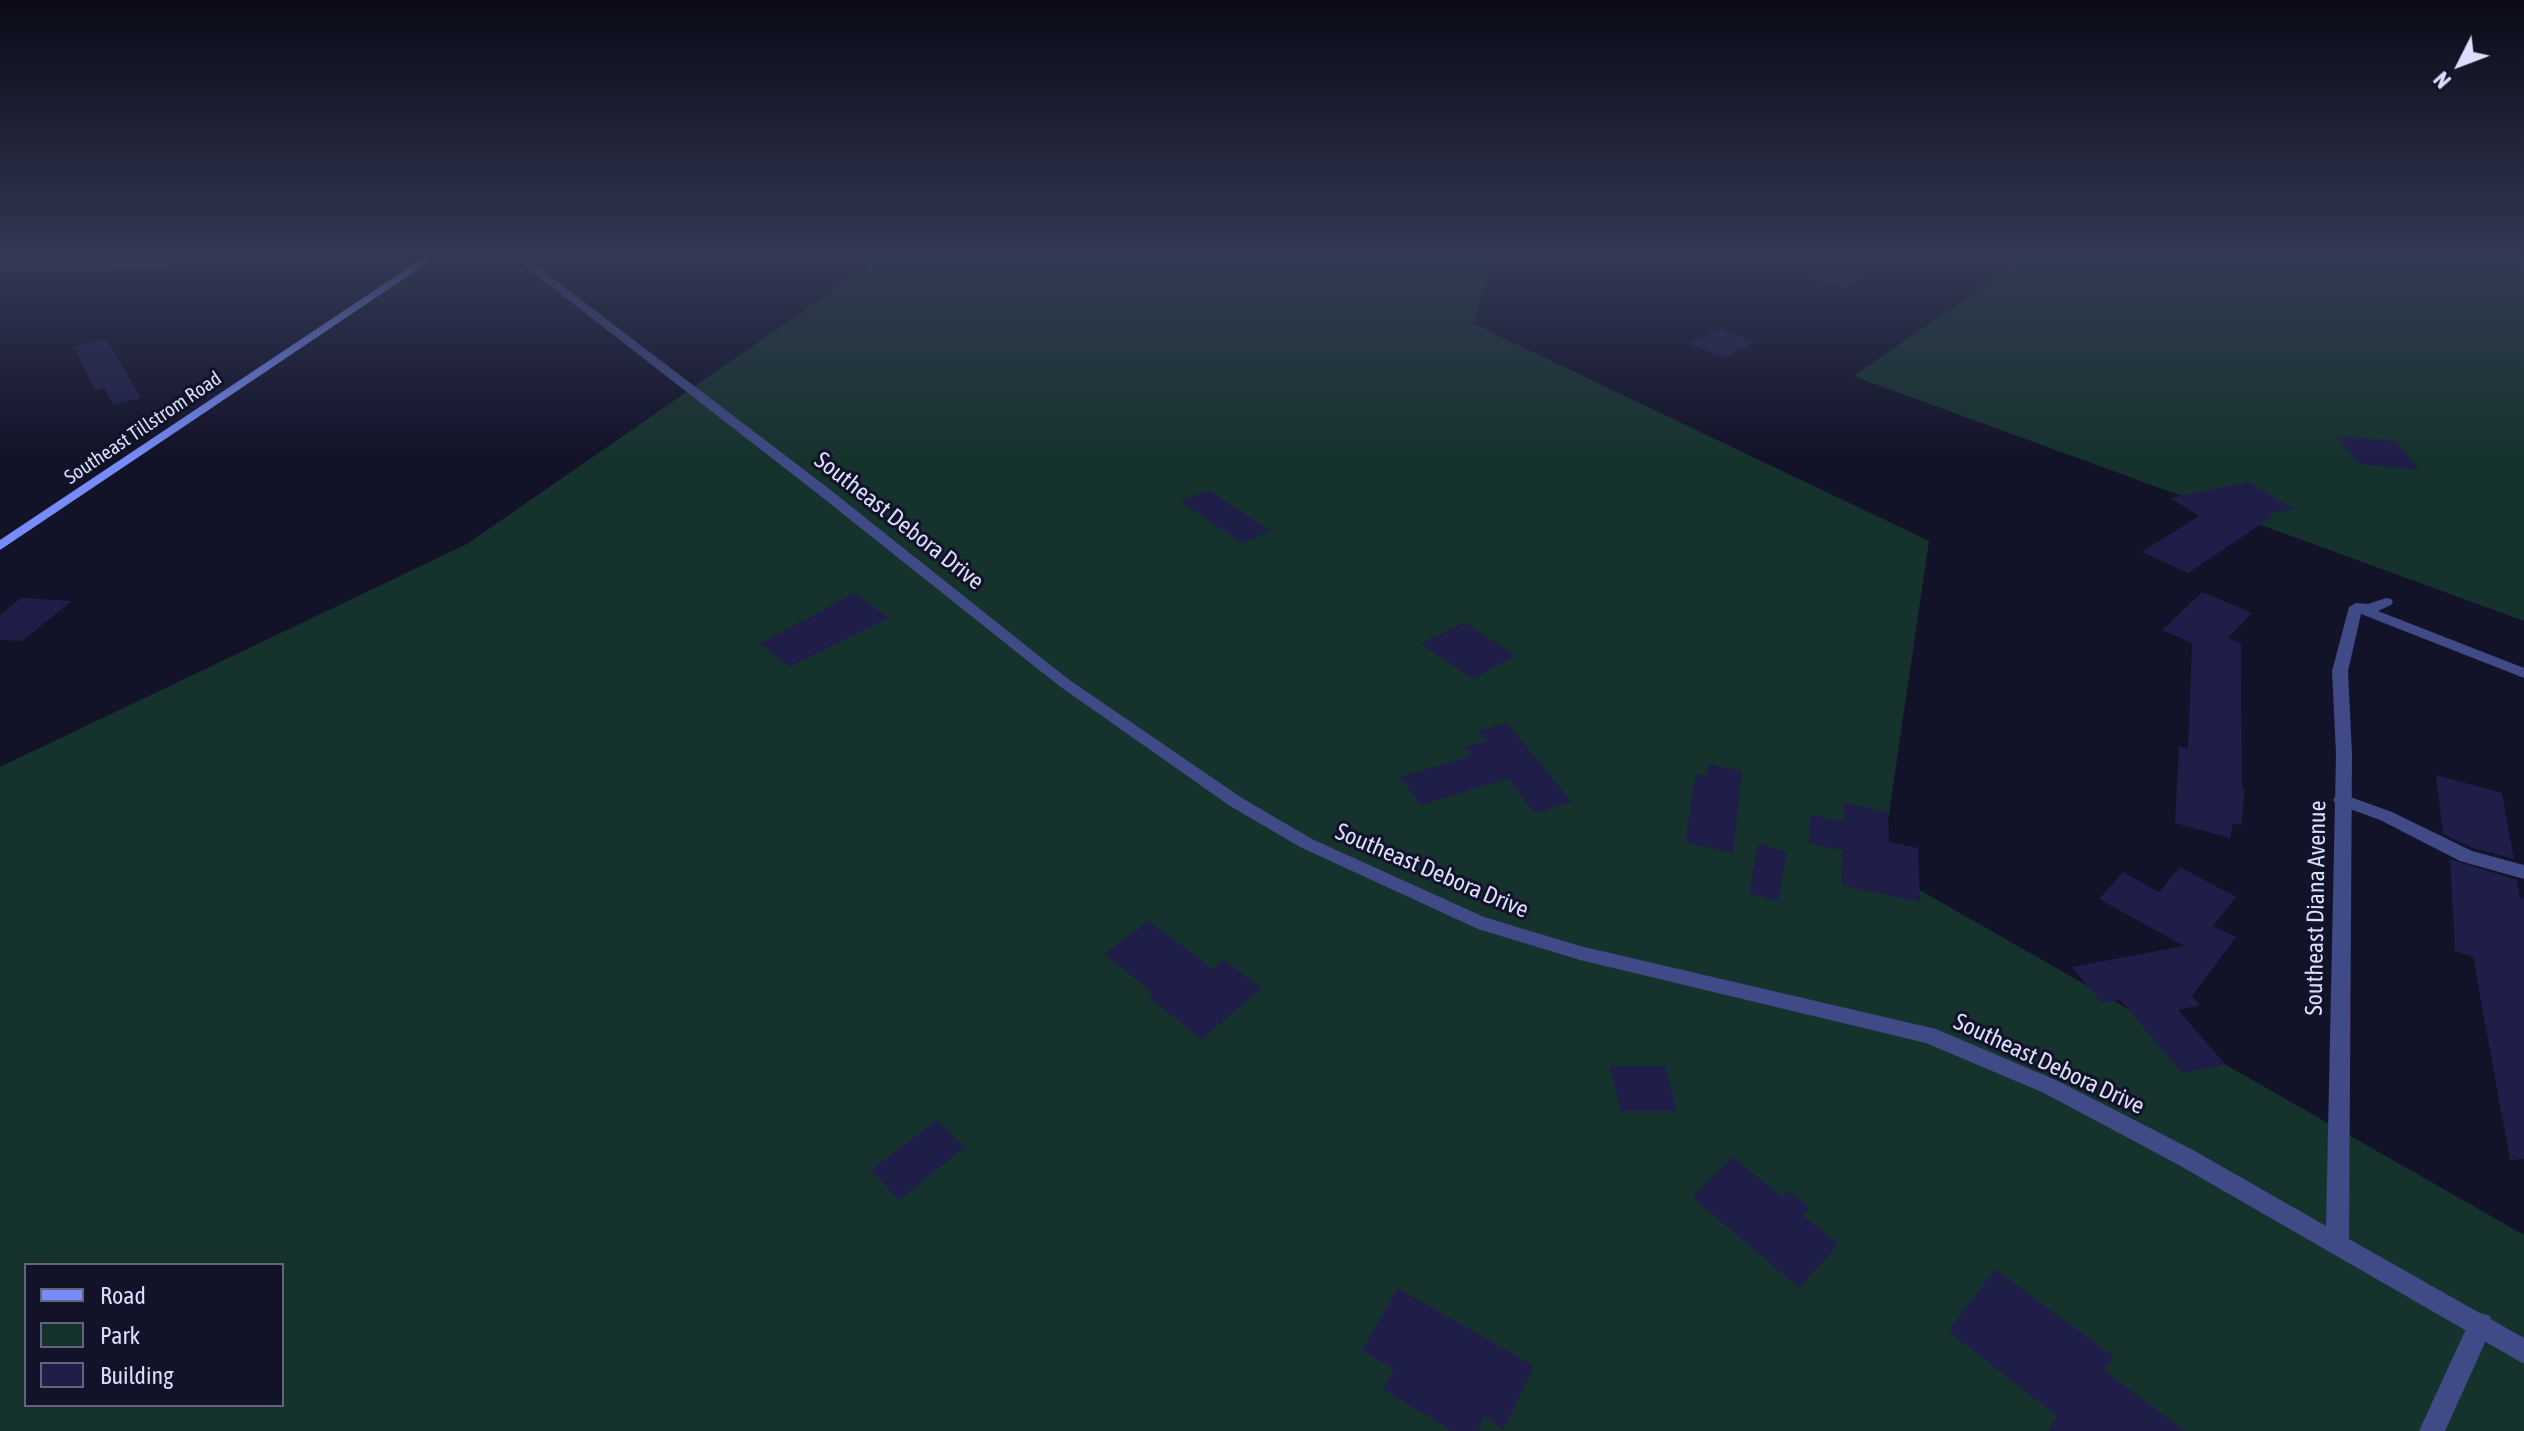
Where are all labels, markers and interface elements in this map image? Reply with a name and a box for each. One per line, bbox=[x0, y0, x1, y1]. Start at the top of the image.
north arrow bbox=[2420, 24, 2500, 104]
text: N bbox=[2428, 67, 2456, 94]
street label: Southeast Tillstrom Road bbox=[60, 367, 226, 489]
street label: Southeast Debora Drive bbox=[809, 446, 989, 596]
street label: Southeast Diana Avenue bbox=[2300, 800, 2332, 1016]
street label: Southeast Debora Drive bbox=[1331, 817, 1533, 925]
street label: Southeast Debora Drive bbox=[1949, 1007, 2149, 1121]
legend bbox=[24, 1263, 284, 1407]
text: Road bbox=[100, 1282, 146, 1309]
text: Park bbox=[100, 1322, 140, 1349]
text: Building bbox=[100, 1362, 173, 1389]

